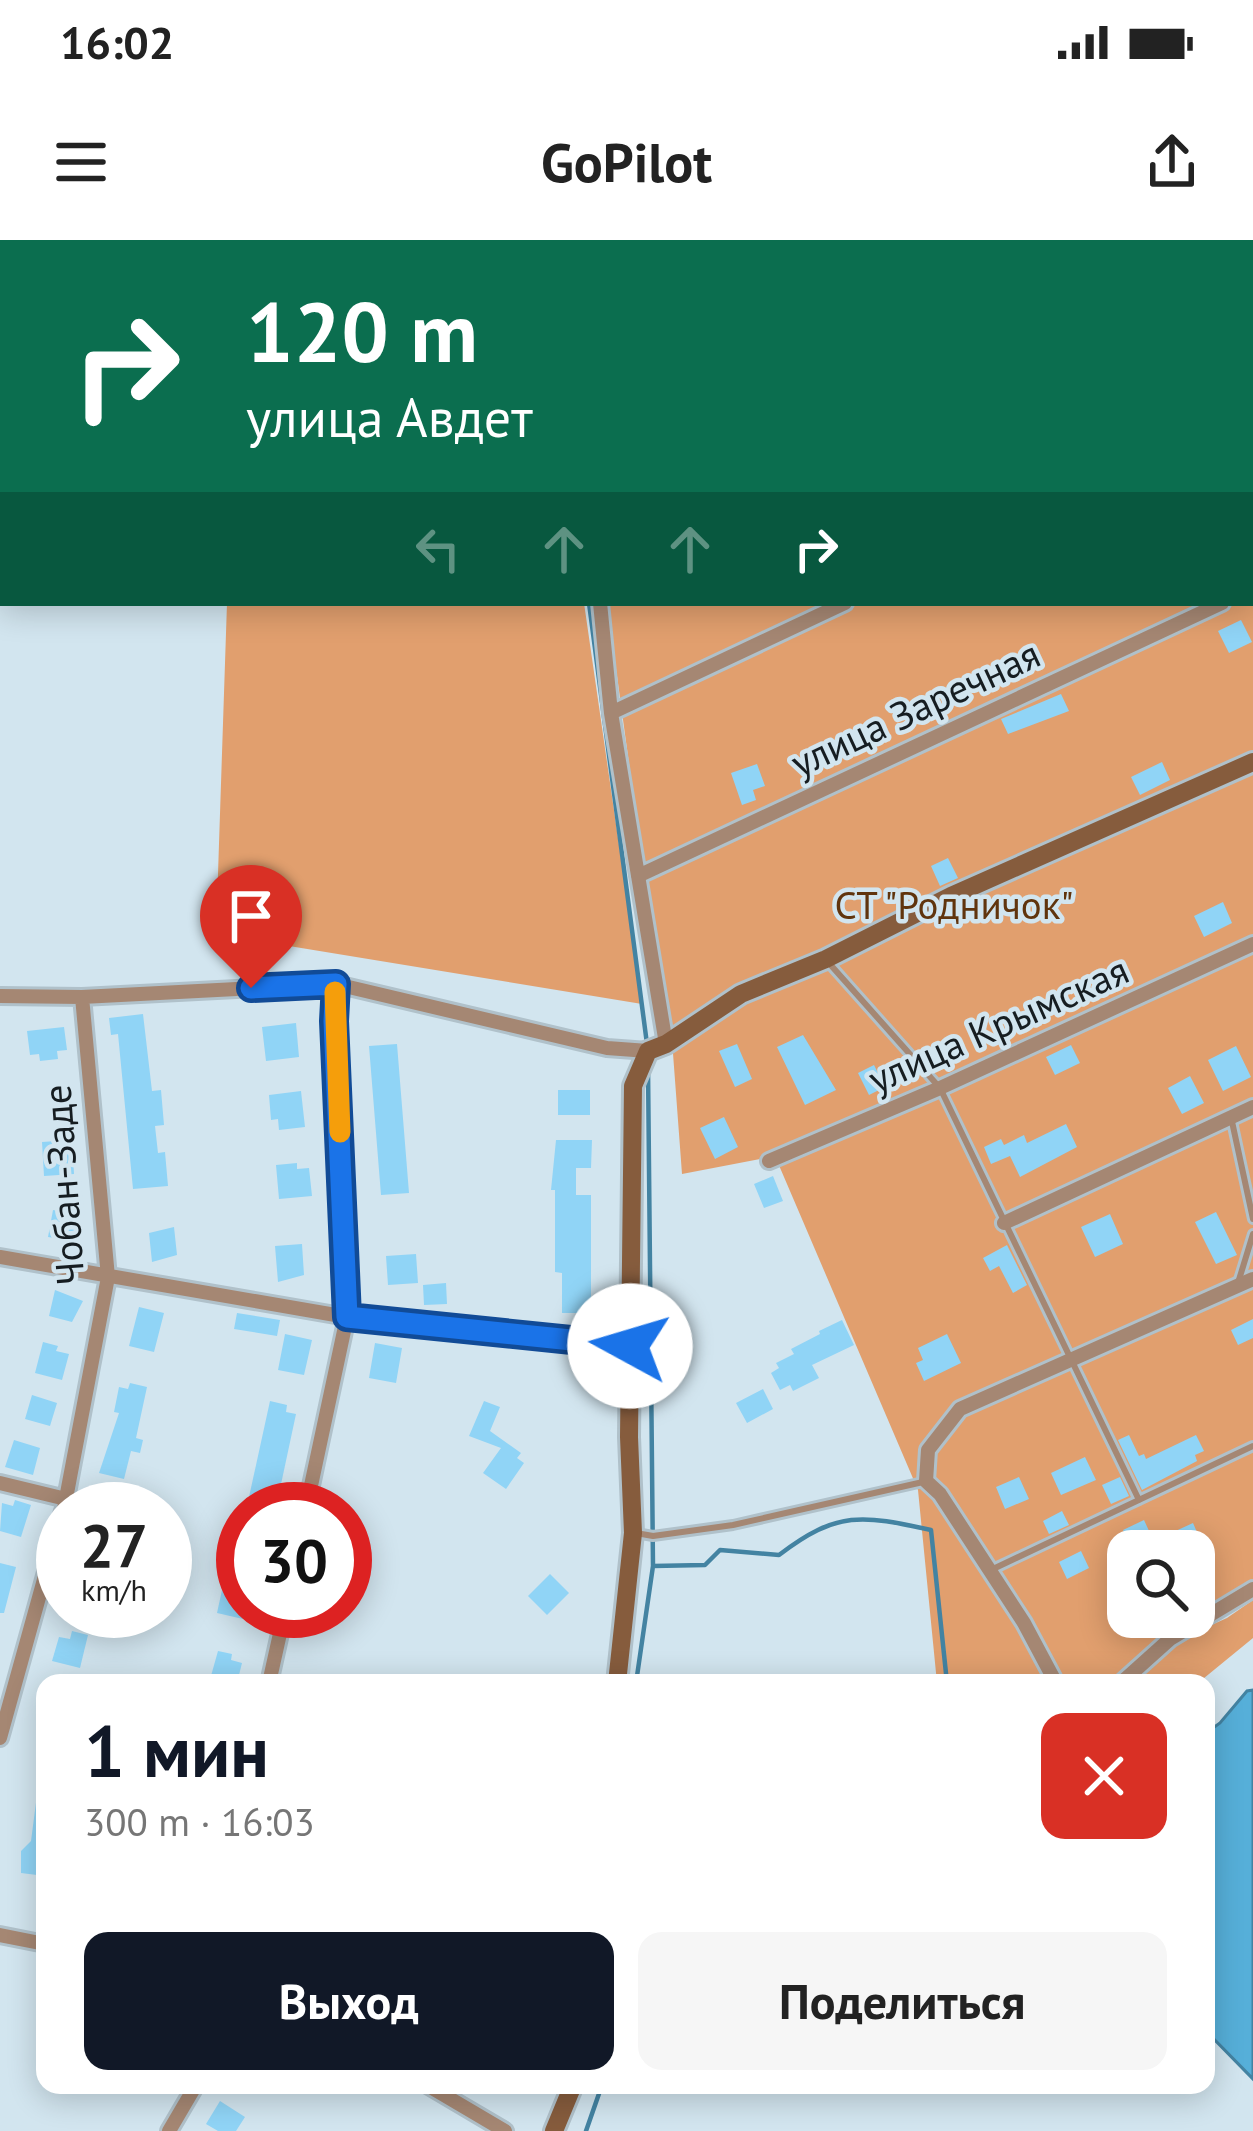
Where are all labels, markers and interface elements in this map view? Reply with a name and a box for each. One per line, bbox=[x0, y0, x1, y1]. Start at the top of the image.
text: 16:02 bbox=[60, 13, 174, 71]
text: GoPilot bbox=[541, 127, 712, 197]
icon: menu bbox=[48, 129, 114, 195]
icon: share bbox=[1139, 129, 1205, 195]
text: 120 m bbox=[246, 276, 478, 385]
icon: right bbox=[48, 288, 204, 444]
text: улица Авдет bbox=[246, 382, 533, 452]
icon: left bbox=[405, 516, 471, 582]
icon: ahead bbox=[531, 516, 597, 582]
icon: ahead bbox=[657, 516, 723, 582]
icon: right bbox=[783, 516, 849, 582]
street label: улица Заречная bbox=[782, 628, 1048, 788]
pin bbox=[200, 865, 302, 988]
park label: СТ "Родничок" bbox=[835, 879, 1073, 930]
icon: arrive bbox=[218, 883, 284, 949]
street label: улица Крымская bbox=[860, 944, 1136, 1104]
street label: Чобан-Заде bbox=[31, 1083, 95, 1287]
position arrow bbox=[567, 1283, 693, 1409]
speed limit sign: 30 bbox=[216, 1482, 372, 1638]
text: 27 bbox=[80, 1506, 148, 1584]
map controls bbox=[1107, 1530, 1215, 1638]
button: search bbox=[1107, 1530, 1215, 1638]
text: km/h bbox=[81, 1570, 147, 1609]
text: 1 мин bbox=[84, 1704, 269, 1797]
button: close bbox=[1041, 1713, 1167, 1839]
text: 300 m · 16:03 bbox=[84, 1796, 315, 1847]
button: Выход bbox=[84, 1932, 614, 2070]
button: Поделиться bbox=[638, 1932, 1167, 2070]

